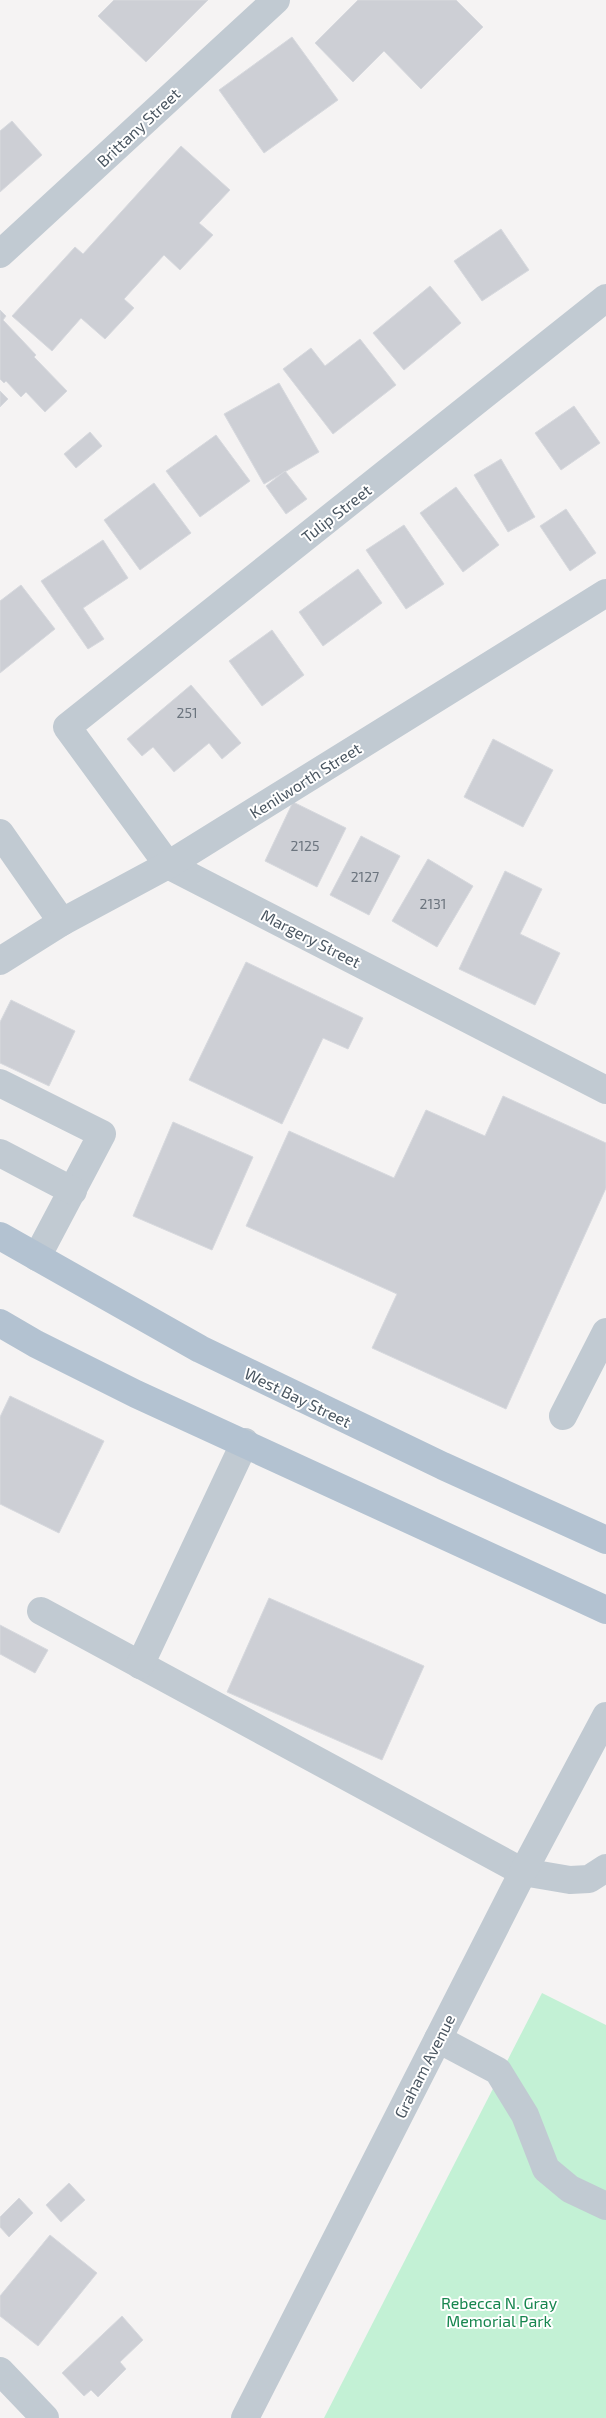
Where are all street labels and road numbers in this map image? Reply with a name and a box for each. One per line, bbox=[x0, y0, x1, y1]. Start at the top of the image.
street label: Brittany Street bbox=[92, 84, 184, 170]
street label: Tulip Street bbox=[297, 480, 375, 546]
street label: Kenilworth Street bbox=[246, 738, 364, 822]
street label: Margery Street bbox=[258, 905, 364, 971]
street label: West Bay Street bbox=[242, 1363, 354, 1431]
street label: Graham Avenue bbox=[390, 2011, 458, 2121]

